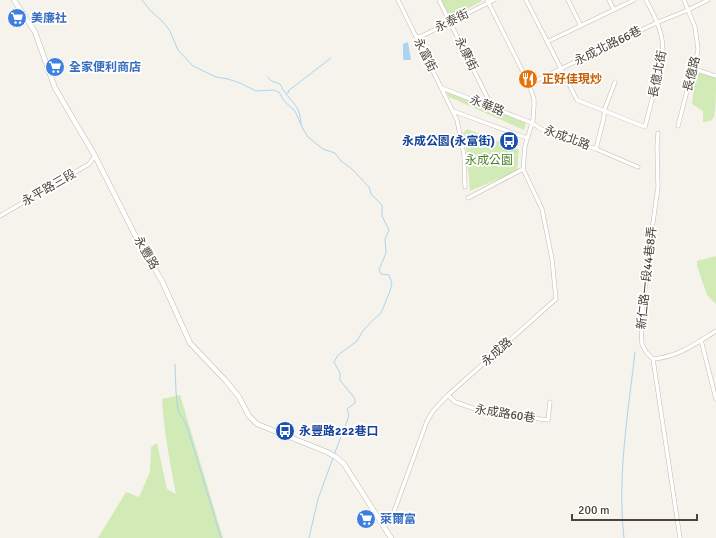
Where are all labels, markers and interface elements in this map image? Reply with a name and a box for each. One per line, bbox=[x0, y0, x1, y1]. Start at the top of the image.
street label: 永泰街 bbox=[433, 6, 471, 36]
supermarket icon: 美廉社 bbox=[6, 7, 28, 29]
place label: 美廉社 bbox=[31, 11, 67, 26]
street label: 永成北路66巷 bbox=[572, 23, 644, 69]
street label: 永康街 bbox=[451, 35, 481, 73]
street label: 永富街 bbox=[410, 36, 440, 74]
street label: 長億北街 bbox=[646, 49, 670, 99]
street label: 長億路 bbox=[680, 55, 704, 93]
supermarket icon: 全家便利商店 bbox=[44, 56, 66, 78]
place label: 全家便利商店 bbox=[69, 60, 141, 75]
restaurant icon: 正好佳現炒 bbox=[517, 68, 539, 90]
place label: 正好佳現炒 bbox=[542, 72, 602, 87]
street label: 永華路 bbox=[467, 92, 507, 120]
street label: 永成北路 bbox=[542, 123, 592, 153]
bus stop icon: 永成公園(永富街) bbox=[498, 130, 520, 152]
place label: 永成公園(永富街) bbox=[402, 134, 495, 149]
park label: 永成公園 bbox=[465, 153, 513, 168]
street label: 永平路三段 bbox=[19, 167, 79, 209]
street label: 新仁路一段44巷8弄 bbox=[634, 226, 660, 330]
street label: 永豐路 bbox=[130, 234, 162, 272]
street label: 永成路 bbox=[478, 335, 516, 369]
street label: 永成路60巷 bbox=[474, 402, 536, 426]
bus stop icon: 永豐路222巷口 bbox=[274, 420, 296, 442]
place label: 永豐路222巷口 bbox=[299, 424, 378, 439]
scale bar bbox=[572, 496, 697, 522]
text: 200 m bbox=[578, 503, 610, 518]
supermarket icon: 萊爾富 bbox=[355, 508, 377, 530]
place label: 萊爾富 bbox=[380, 512, 416, 527]

